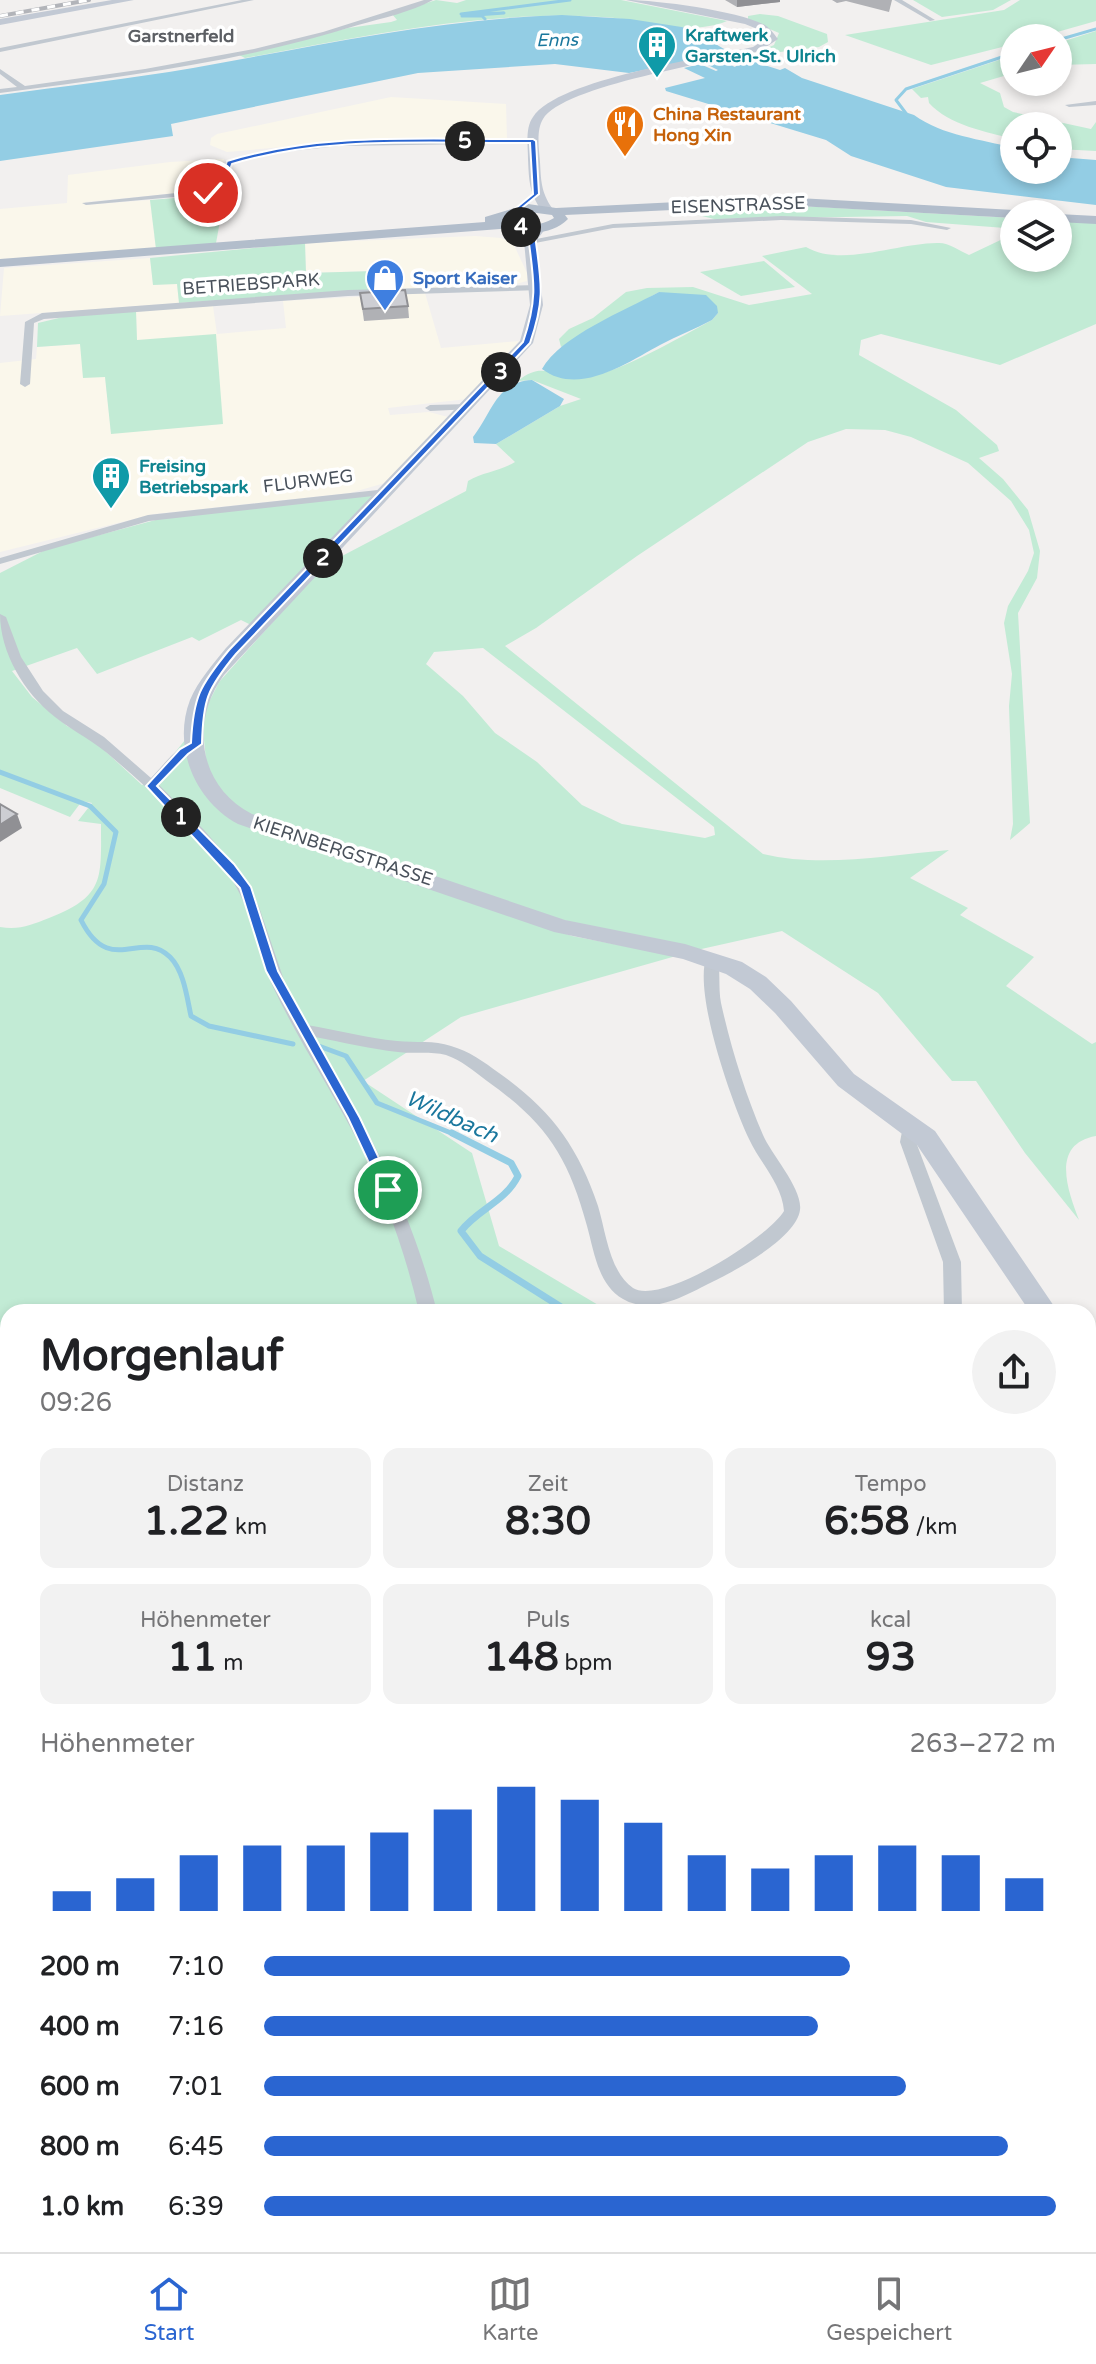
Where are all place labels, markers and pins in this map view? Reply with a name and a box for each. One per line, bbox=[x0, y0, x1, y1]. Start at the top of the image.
building icon: Kraftwerk Garsten-St. Ulrich bbox=[636, 24, 678, 79]
place label: Kraftwerk Garsten-St. Ulrich bbox=[685, 24, 836, 67]
restaurant icon: China Restaurant Hong Xin bbox=[604, 103, 646, 158]
place label: China Restaurant Hong Xin bbox=[653, 103, 801, 146]
pin: 5 bbox=[445, 121, 485, 161]
pin bbox=[174, 159, 242, 227]
pin: 4 bbox=[501, 207, 541, 247]
shop icon: Sport Kaiser bbox=[364, 257, 406, 312]
place label: Sport Kaiser bbox=[413, 267, 518, 289]
pin: 3 bbox=[481, 352, 521, 392]
building icon: Freising Betriebspark bbox=[90, 455, 132, 510]
place label: Freising Betriebspark bbox=[139, 455, 248, 498]
pin: 2 bbox=[303, 538, 343, 578]
pin: 1 bbox=[161, 797, 201, 837]
pin bbox=[354, 1156, 422, 1224]

